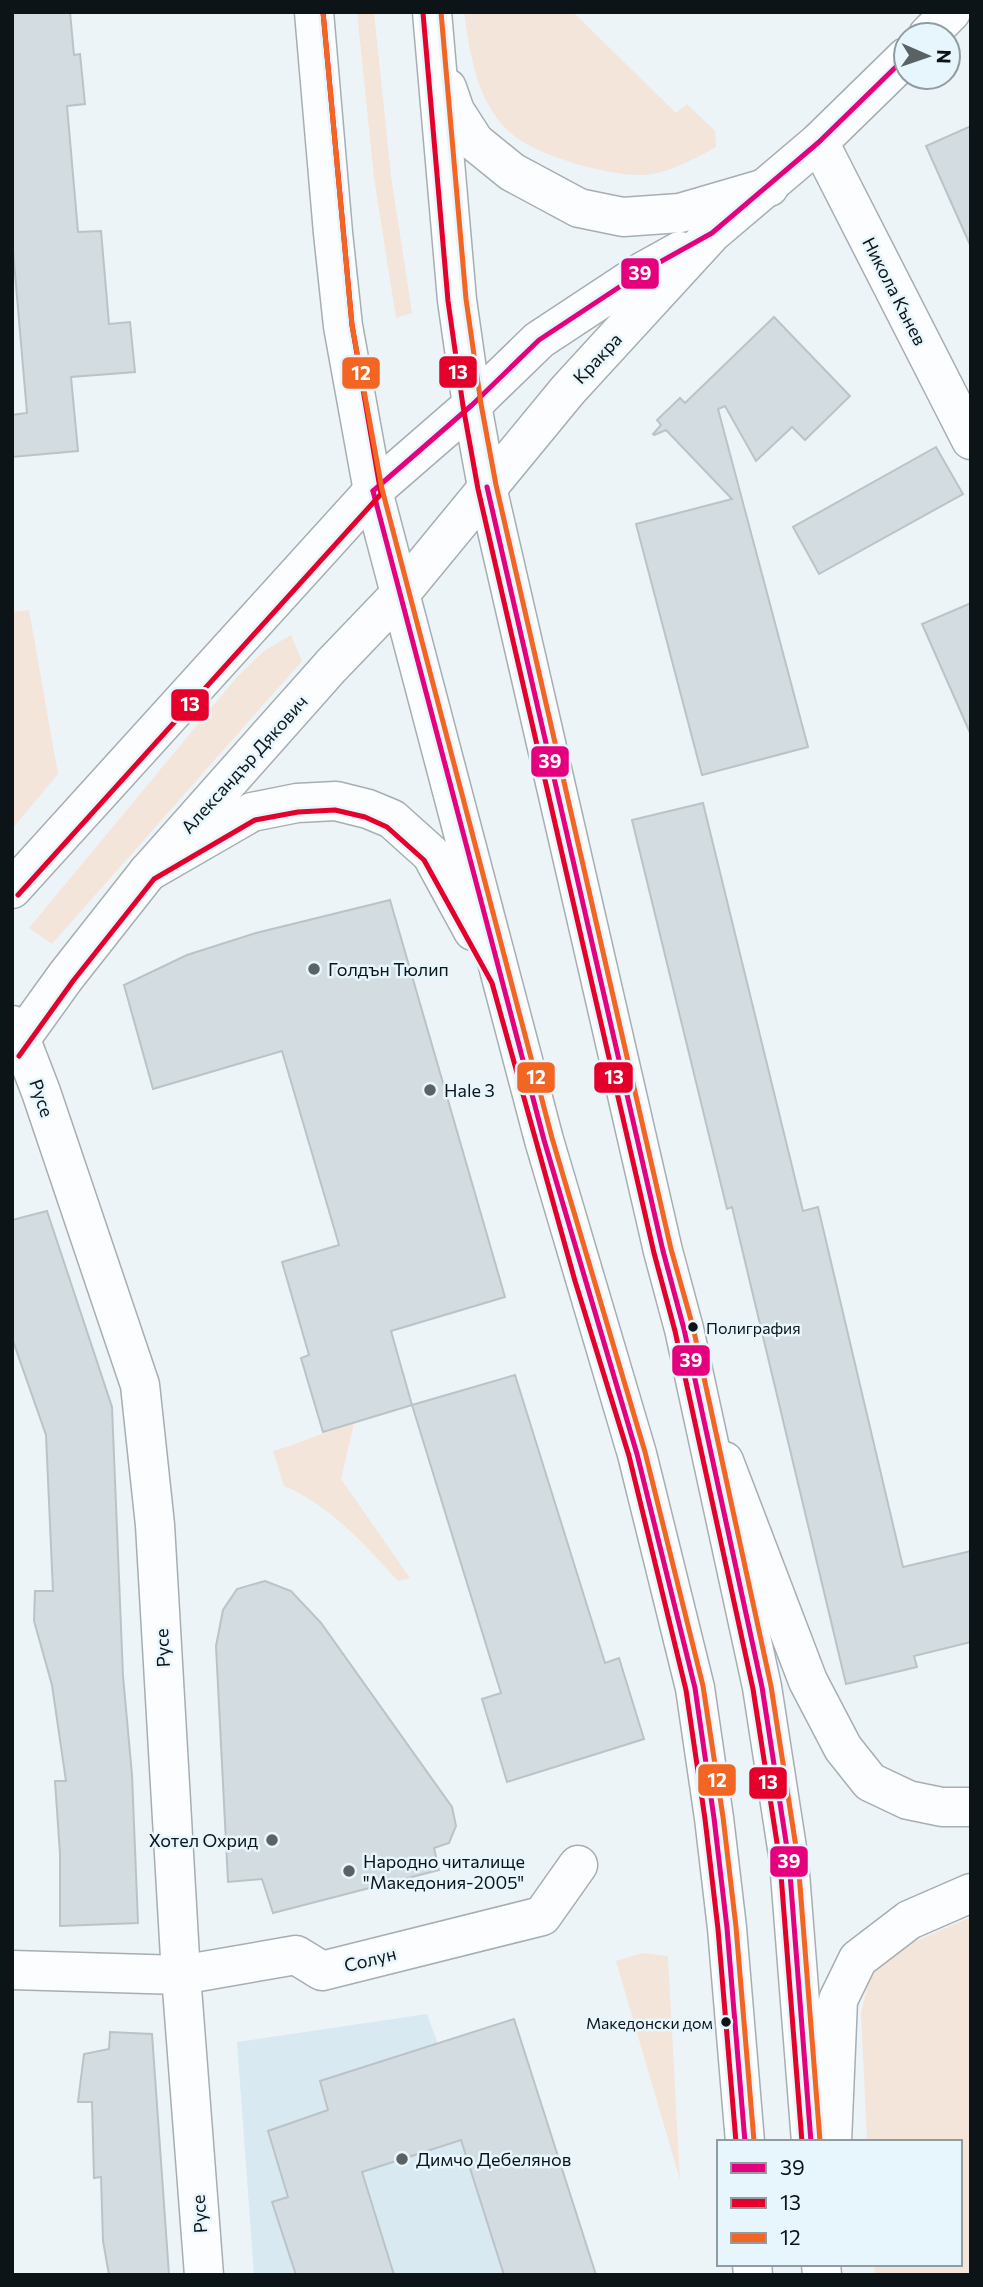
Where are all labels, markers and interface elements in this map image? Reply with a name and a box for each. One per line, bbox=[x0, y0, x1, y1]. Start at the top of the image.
north arrow bbox=[892, 21, 962, 91]
text: N bbox=[933, 49, 956, 64]
street label: Никола Кънев bbox=[858, 233, 932, 349]
line badge: 39 bbox=[620, 257, 660, 290]
text: 39 bbox=[629, 261, 651, 284]
street label: Кракра bbox=[568, 328, 626, 388]
line badge: 13 bbox=[438, 355, 478, 389]
line badge: 12 bbox=[341, 356, 381, 390]
text: 13 bbox=[448, 360, 468, 383]
text: 12 bbox=[351, 361, 371, 384]
line badge: 13 bbox=[170, 688, 210, 722]
street label: Александър Дякович bbox=[176, 690, 312, 838]
text: 13 bbox=[180, 692, 200, 715]
line badge: 39 bbox=[530, 745, 570, 778]
text: 39 bbox=[539, 749, 561, 772]
place label: Голдън Тюлип bbox=[328, 958, 449, 980]
marker: Голдън Тюлип bbox=[306, 961, 322, 977]
line badge: 12 bbox=[516, 1061, 556, 1094]
line badge: 13 bbox=[593, 1061, 634, 1094]
text: 12 bbox=[526, 1065, 546, 1088]
text: 13 bbox=[604, 1065, 624, 1088]
street label: Русе bbox=[25, 1076, 59, 1120]
place label: Hale 3 bbox=[444, 1079, 495, 1101]
marker: Hale 3 bbox=[422, 1082, 438, 1098]
place label: Полиграфия bbox=[706, 1318, 801, 1337]
marker: Полиграфия bbox=[686, 1320, 700, 1334]
line badge: 39 bbox=[671, 1344, 711, 1377]
text: 39 bbox=[680, 1348, 702, 1371]
street label: Русе bbox=[150, 1628, 174, 1668]
line badge: 12 bbox=[697, 1763, 737, 1797]
line badge: 13 bbox=[748, 1766, 788, 1800]
text: 12 bbox=[707, 1768, 727, 1791]
text: 13 bbox=[758, 1770, 778, 1793]
place label: Хотел Охрид bbox=[149, 1829, 258, 1851]
marker: Хотел Охрид bbox=[264, 1832, 280, 1848]
line badge: 39 bbox=[769, 1845, 809, 1878]
text: 39 bbox=[778, 1849, 800, 1872]
place label: Народно читалище "Македония-2005" bbox=[363, 1850, 525, 1893]
marker: Народно читалище "Македония-2005" bbox=[341, 1863, 357, 1879]
street label: Солун bbox=[342, 1942, 398, 1976]
place label: Македонски дом bbox=[586, 2013, 713, 2032]
marker: Македонски дом bbox=[719, 2015, 733, 2029]
legend bbox=[717, 2140, 962, 2266]
place label: Димчо Дебелянов bbox=[416, 2148, 571, 2170]
marker: Димчо Дебелянов bbox=[394, 2151, 410, 2167]
text: 39 bbox=[780, 2154, 805, 2179]
text: 13 bbox=[780, 2189, 801, 2214]
street label: Русе bbox=[187, 2194, 211, 2234]
text: 12 bbox=[780, 2224, 801, 2249]

